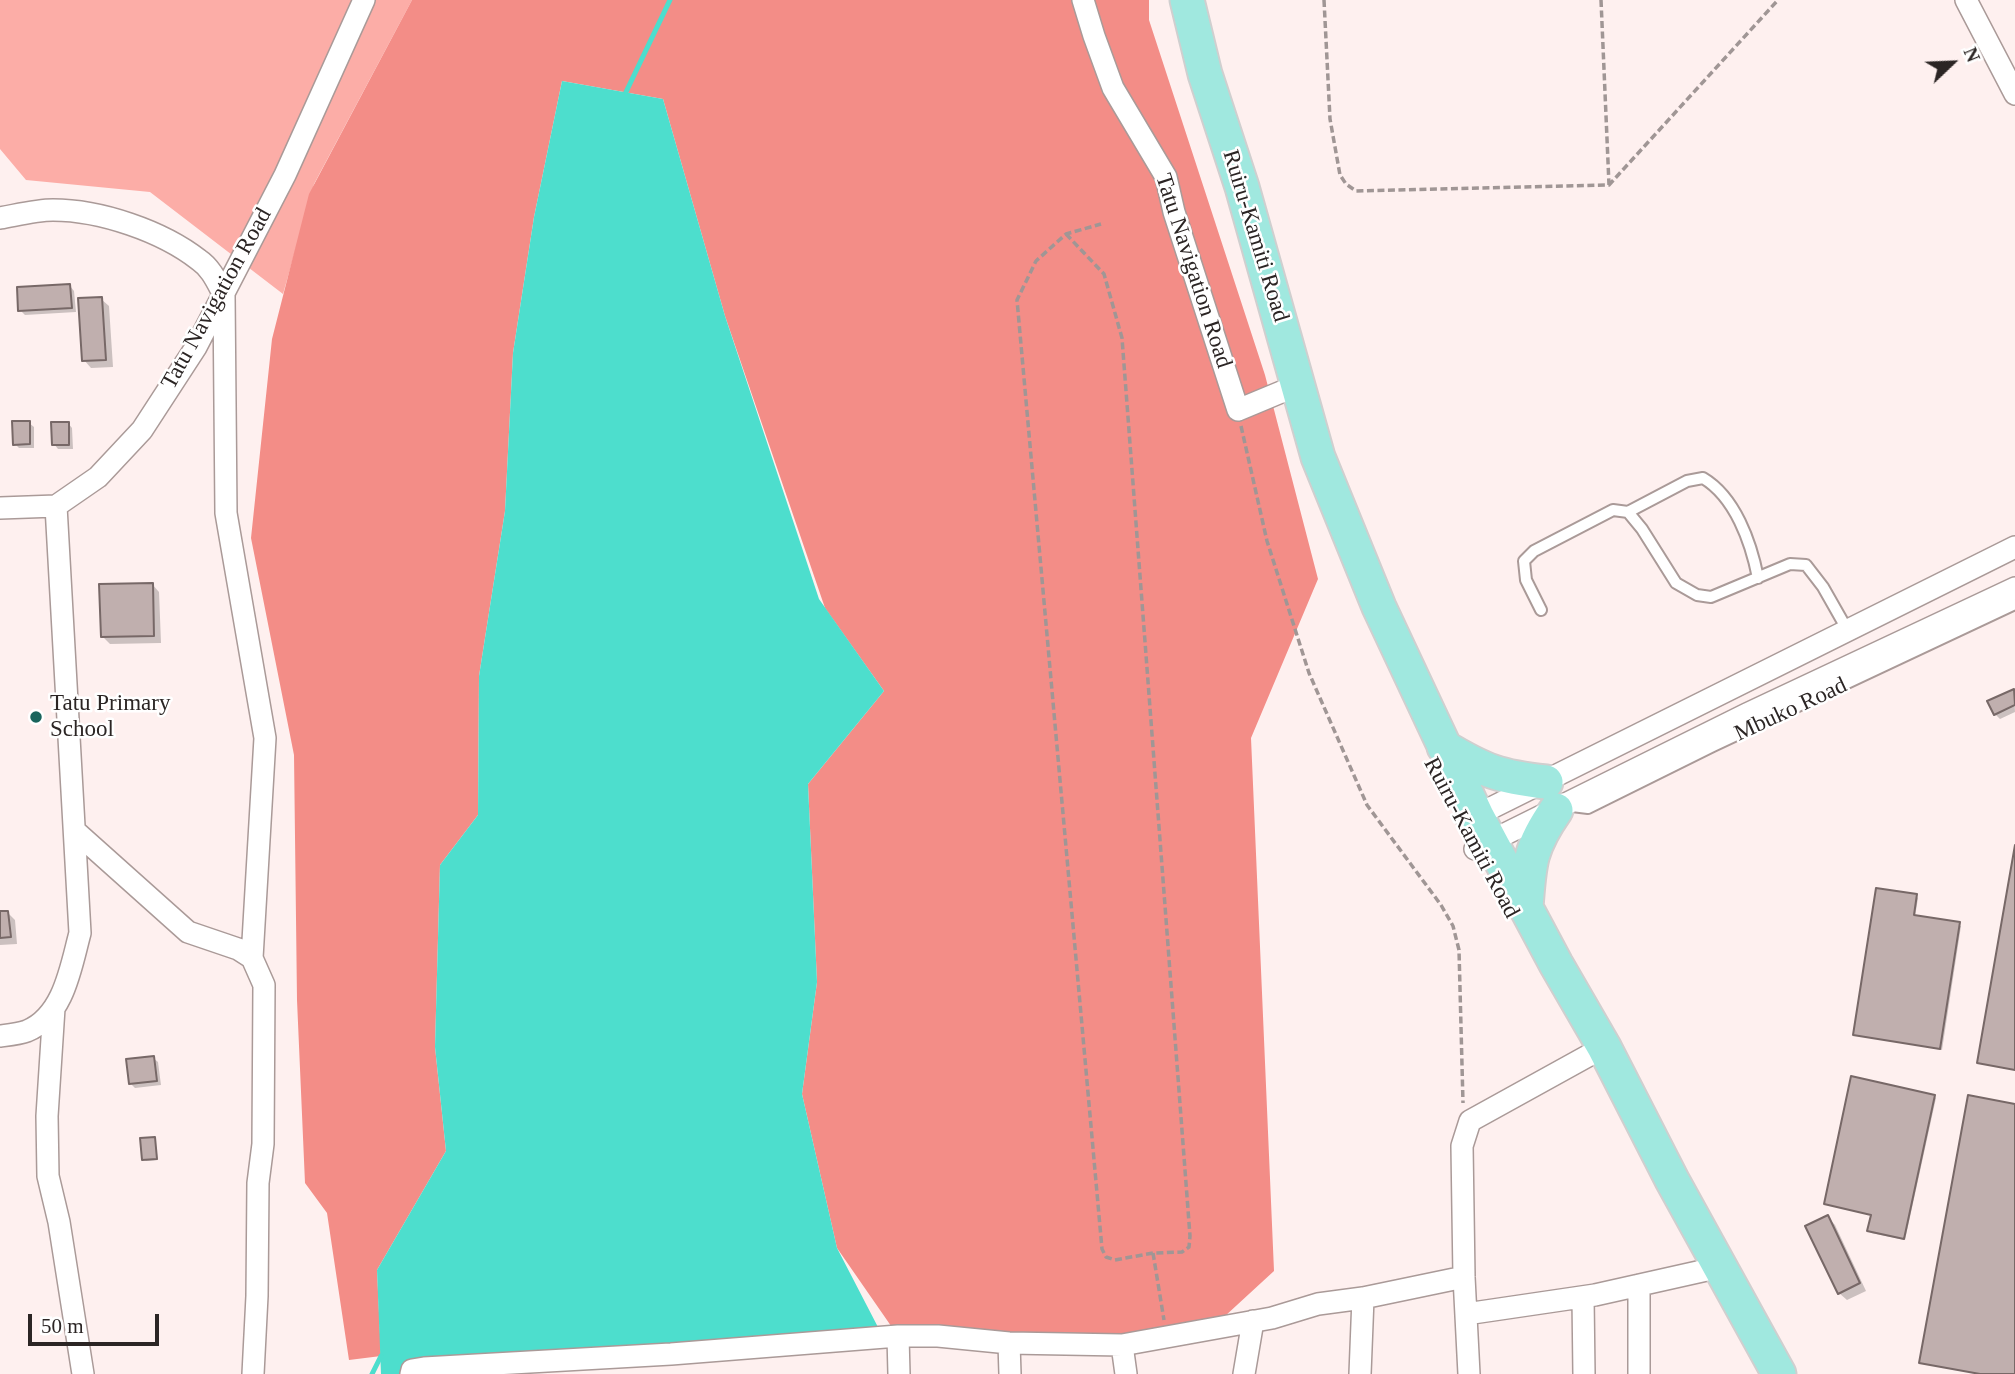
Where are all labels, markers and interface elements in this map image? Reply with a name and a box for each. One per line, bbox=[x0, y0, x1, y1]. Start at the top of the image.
north arrow bbox=[1917, 28, 1987, 98]
text: N bbox=[1959, 44, 1984, 65]
street label: Ruiru-Kamiti Road bbox=[1216, 147, 1294, 325]
street label: Tatu Navigation Road bbox=[1149, 170, 1237, 372]
street label: Tatu Navigation Road bbox=[156, 204, 278, 394]
street label: Mbuko Road bbox=[1730, 672, 1852, 748]
place label: Tatu Primary School bbox=[50, 690, 170, 744]
marker: Tatu Primary School bbox=[28, 709, 44, 725]
street label: Ruiru-Kamiti Road bbox=[1417, 753, 1525, 923]
scale bar bbox=[32, 1300, 163, 1344]
text: 50 m bbox=[41, 1314, 84, 1338]

